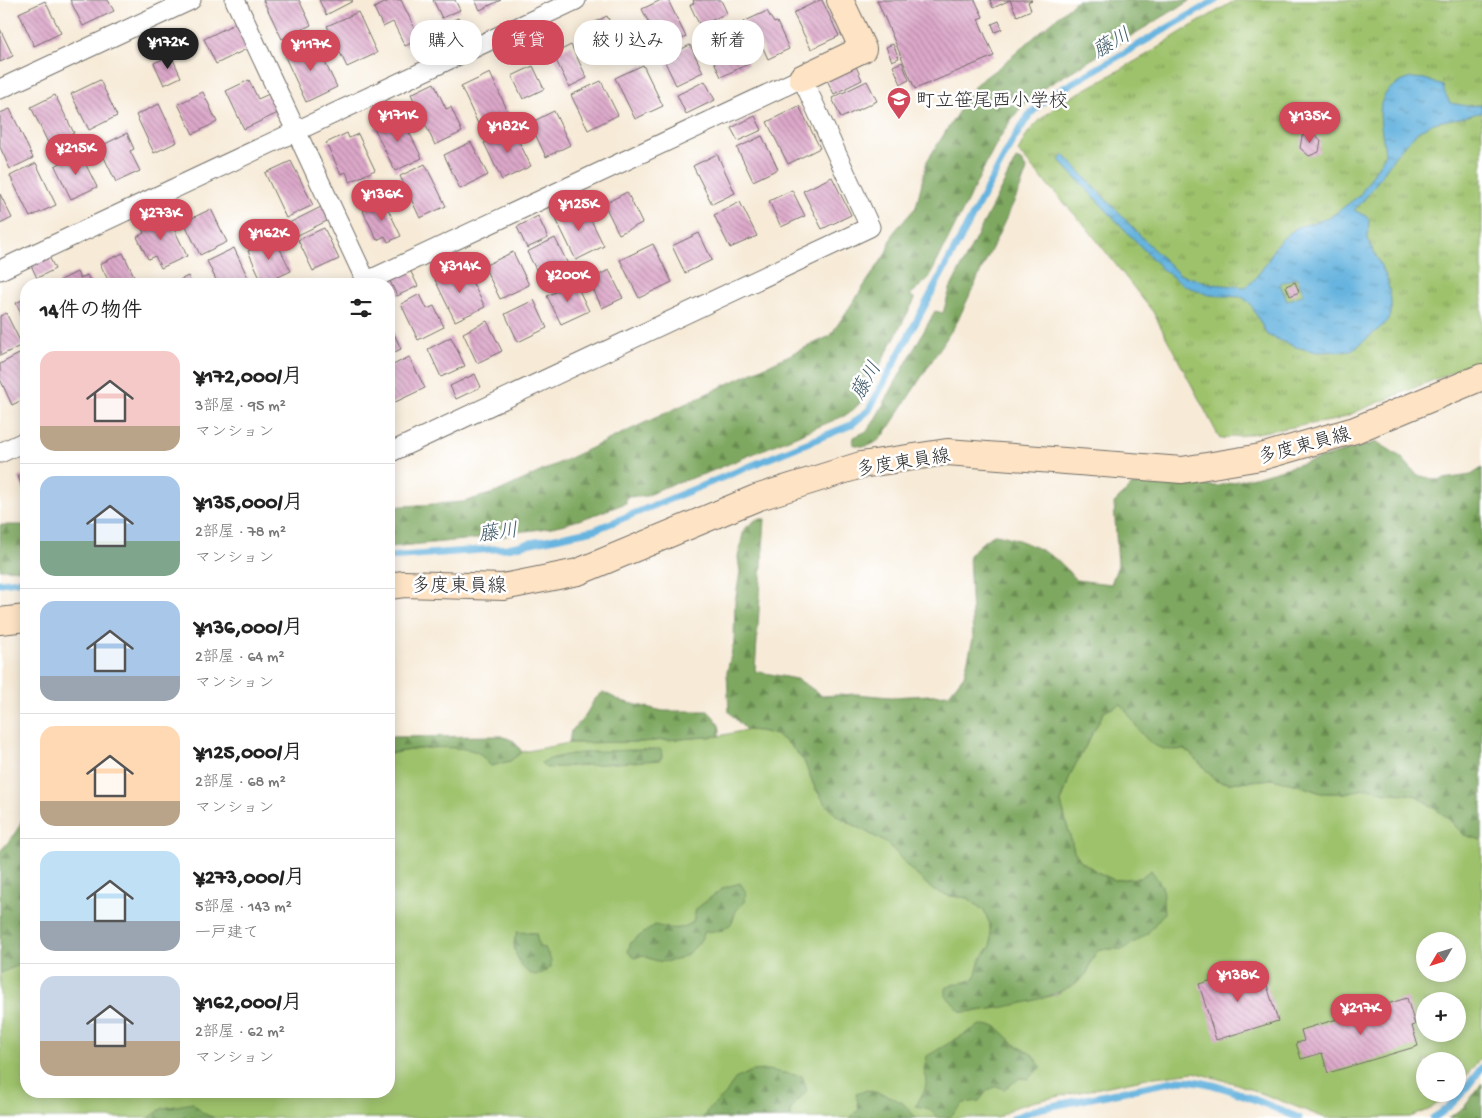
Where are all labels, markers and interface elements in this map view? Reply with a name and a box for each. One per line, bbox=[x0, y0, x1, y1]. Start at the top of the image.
chip: 購入 bbox=[410, 20, 482, 65]
chip: 賃貸 bbox=[492, 20, 564, 65]
chip: 絞り込み bbox=[574, 20, 682, 65]
chip: 新着 bbox=[692, 20, 764, 65]
water label: 藤川 bbox=[1089, 23, 1136, 65]
pin: ¥172K bbox=[133, 28, 203, 70]
pin: ¥117K bbox=[276, 30, 346, 72]
text: ¥172K bbox=[149, 34, 187, 53]
text: ¥117K bbox=[292, 36, 330, 55]
school or university icon: 町立笹尾西小学校 bbox=[886, 86, 912, 120]
place label: 町立笹尾西小学校 bbox=[916, 90, 1068, 114]
pin: ¥171K bbox=[363, 100, 433, 143]
pin: ¥135K bbox=[1275, 102, 1345, 144]
text: ¥171K bbox=[379, 107, 417, 126]
text: ¥135K bbox=[1290, 108, 1330, 127]
pin: ¥182K bbox=[473, 112, 543, 154]
text: ¥182K bbox=[488, 118, 528, 137]
pin: ¥215K bbox=[41, 134, 111, 176]
text: ¥215K bbox=[57, 140, 95, 159]
pin: ¥136K bbox=[347, 180, 417, 222]
text: ¥136K bbox=[362, 186, 402, 205]
pin: ¥125K bbox=[544, 190, 614, 232]
text: ¥125K bbox=[560, 196, 598, 215]
pin: ¥273K bbox=[126, 198, 196, 241]
text: ¥273K bbox=[141, 205, 181, 224]
pin: ¥162K bbox=[234, 218, 304, 261]
text: ¥162K bbox=[250, 225, 288, 244]
pin: ¥314K bbox=[425, 252, 495, 294]
text: ¥314K bbox=[441, 258, 479, 277]
pin: ¥200K bbox=[533, 260, 603, 303]
text: ¥200K bbox=[547, 267, 589, 286]
icon: filters bbox=[347, 294, 375, 322]
text: 14件の物件 bbox=[40, 300, 142, 325]
water label: 藤川 bbox=[846, 358, 888, 405]
text: ¥172,000/月 bbox=[195, 366, 303, 391]
icon: home bbox=[80, 371, 140, 431]
text: 3部屋 · 95 m² bbox=[195, 398, 286, 417]
street label: 多度東員線 bbox=[1256, 423, 1354, 471]
text: マンション bbox=[195, 424, 274, 443]
street label: 多度東員線 bbox=[855, 445, 952, 483]
text: ¥135,000/月 bbox=[195, 492, 304, 517]
icon: home bbox=[80, 496, 140, 556]
water label: 藤川 bbox=[477, 519, 520, 548]
text: 2部屋 · 78 m² bbox=[195, 524, 286, 543]
text: マンション bbox=[195, 550, 274, 569]
street label: 多度東員線 bbox=[411, 575, 507, 599]
text: ¥136,000/月 bbox=[195, 617, 303, 642]
icon: home bbox=[80, 621, 140, 681]
text: 2部屋 · 64 m² bbox=[195, 649, 285, 668]
text: マンション bbox=[195, 675, 274, 694]
text: ¥125,000/月 bbox=[195, 742, 303, 767]
icon: home bbox=[80, 746, 140, 806]
text: 2部屋 · 68 m² bbox=[195, 774, 286, 793]
text: マンション bbox=[195, 800, 274, 819]
text: ¥273,000/月 bbox=[195, 867, 305, 892]
icon: home bbox=[80, 871, 140, 931]
text: 5部屋 · 143 m² bbox=[195, 899, 292, 918]
text: 一戸建て bbox=[195, 925, 259, 944]
north arrow bbox=[1416, 932, 1466, 982]
map controls bbox=[1416, 932, 1466, 1102]
pin: ¥138K bbox=[1203, 960, 1273, 1003]
text: ¥138K bbox=[1218, 967, 1258, 986]
text: ¥162,000/月 bbox=[195, 992, 303, 1017]
button: + bbox=[1416, 992, 1466, 1042]
pin: ¥217K bbox=[1326, 994, 1396, 1036]
icon: home bbox=[80, 996, 140, 1056]
text: ¥217K bbox=[1342, 1000, 1380, 1019]
text: 2部屋 · 62 m² bbox=[195, 1024, 285, 1043]
text: マンション bbox=[195, 1050, 274, 1069]
button: − bbox=[1416, 1052, 1466, 1102]

